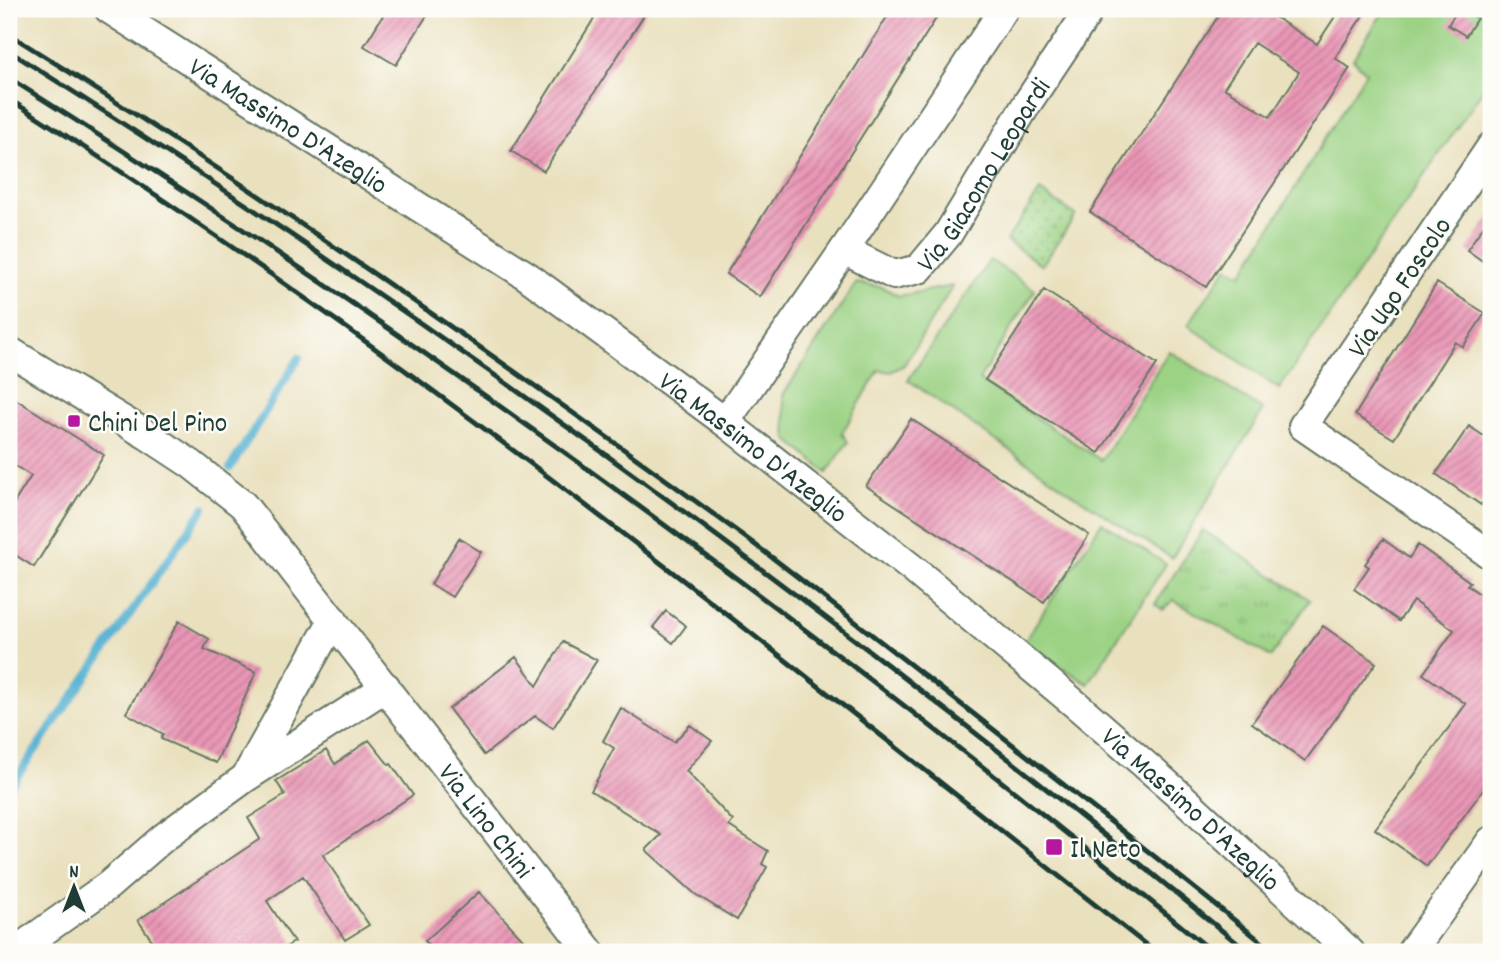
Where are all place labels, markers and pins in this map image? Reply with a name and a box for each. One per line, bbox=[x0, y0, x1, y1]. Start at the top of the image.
place label: Chini Del Pino bbox=[88, 406, 227, 446]
marker: Chini Del Pino bbox=[66, 413, 82, 429]
place label: Il Neto bbox=[1070, 832, 1141, 872]
marker: Il Neto bbox=[1044, 837, 1064, 857]

